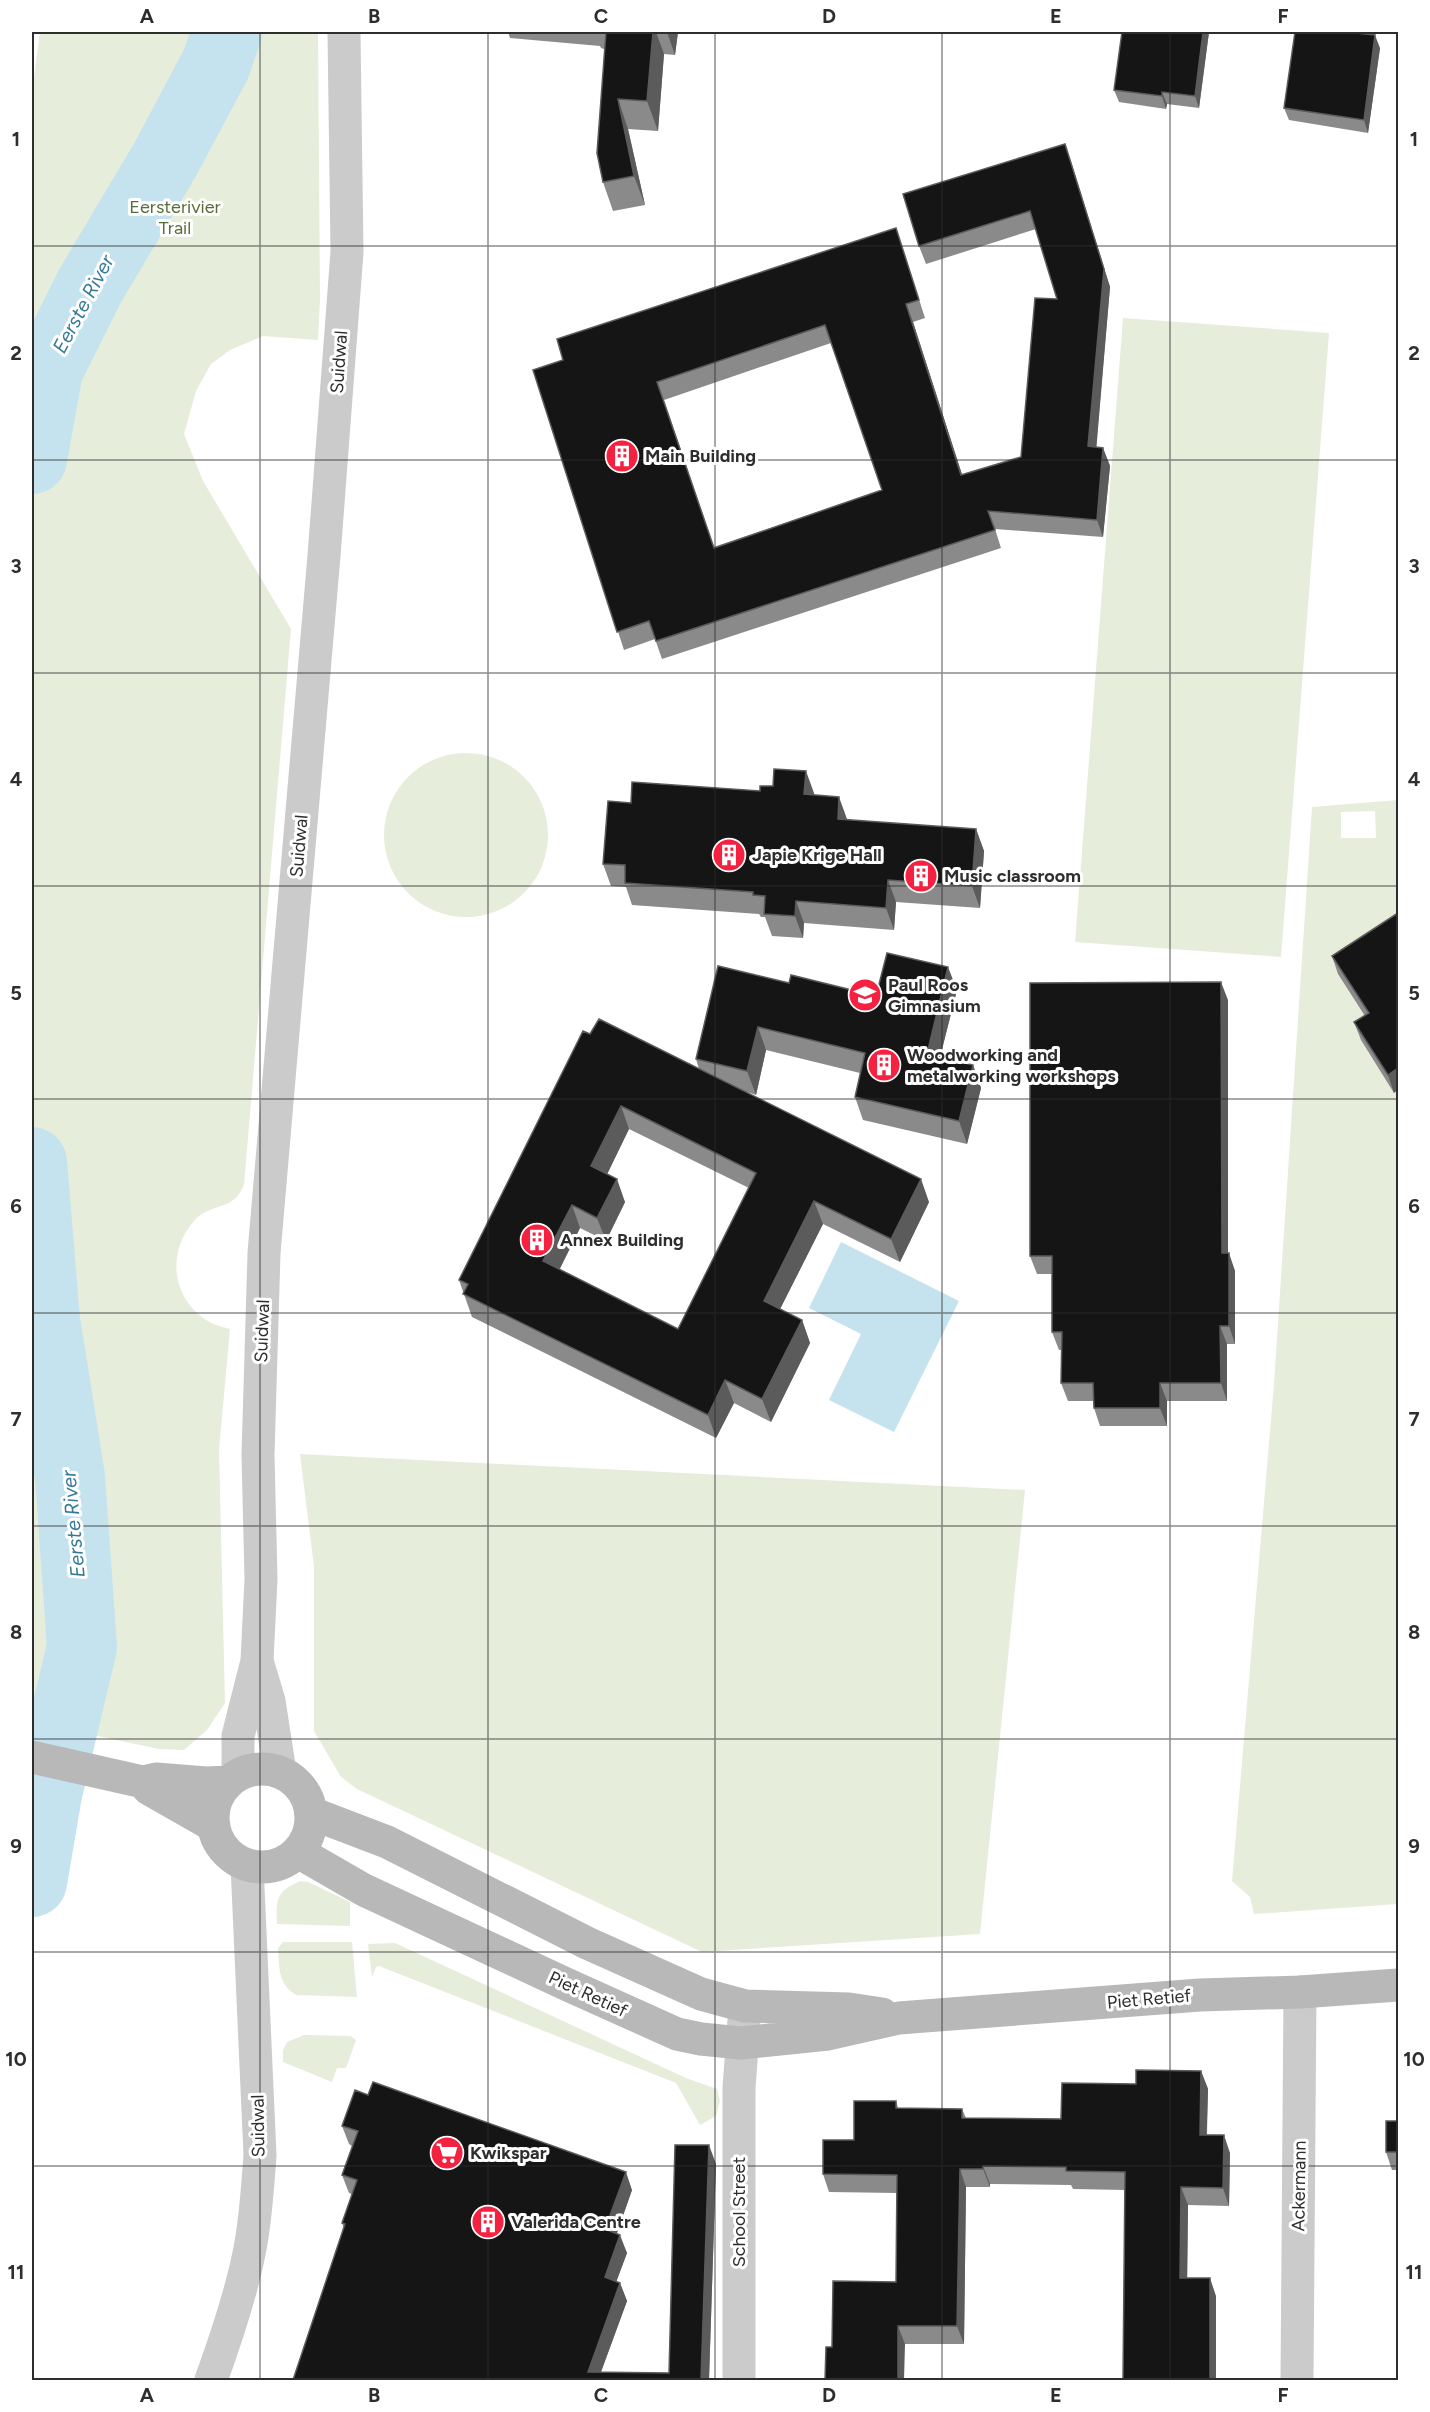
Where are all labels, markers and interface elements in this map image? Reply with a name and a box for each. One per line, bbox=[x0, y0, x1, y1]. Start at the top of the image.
text: A bbox=[140, 4, 155, 28]
text: B bbox=[368, 4, 380, 28]
text: C bbox=[594, 4, 608, 28]
text: D bbox=[822, 4, 836, 28]
text: E bbox=[1050, 4, 1062, 28]
text: F bbox=[1277, 4, 1289, 28]
text: 1 bbox=[12, 127, 20, 151]
text: 1 bbox=[1410, 127, 1418, 151]
park label: Eersterivier Trail bbox=[129, 196, 221, 239]
water label: Eerste River bbox=[47, 250, 119, 357]
street label: Suidwal bbox=[326, 330, 352, 394]
text: 2 bbox=[10, 341, 22, 365]
text: 2 bbox=[1408, 341, 1420, 365]
building icon: Main Building bbox=[604, 438, 640, 474]
place label: Main Building bbox=[645, 445, 756, 467]
text: 3 bbox=[10, 554, 22, 578]
text: 3 bbox=[1408, 554, 1420, 578]
text: 4 bbox=[10, 767, 23, 791]
text: 4 bbox=[1408, 767, 1421, 791]
street label: Suidwal bbox=[285, 814, 313, 878]
building icon: Japie Krige Hall bbox=[711, 837, 747, 873]
place label: Japie Krige Hall bbox=[752, 844, 882, 866]
building icon: Music classroom bbox=[903, 858, 939, 894]
place label: Music classroom bbox=[944, 865, 1081, 887]
place label: Paul Roos Gimnasium bbox=[888, 974, 981, 1017]
school or university icon: Paul Roos Gimnasium bbox=[847, 977, 883, 1013]
text: 5 bbox=[10, 981, 22, 1005]
text: 5 bbox=[1408, 981, 1420, 1005]
place label: Woodworking and metalworking workshops bbox=[907, 1044, 1116, 1087]
building icon: Woodworking and metalworking workshops bbox=[866, 1047, 902, 1083]
text: 6 bbox=[10, 1194, 22, 1218]
text: 6 bbox=[1408, 1194, 1420, 1218]
building icon: Annex Building bbox=[519, 1222, 555, 1258]
place label: Annex Building bbox=[560, 1229, 684, 1251]
street label: Suidwal bbox=[250, 1299, 274, 1363]
text: 7 bbox=[10, 1407, 22, 1431]
text: 7 bbox=[1408, 1407, 1420, 1431]
water label: Eerste River bbox=[56, 1468, 90, 1579]
text: 8 bbox=[10, 1620, 22, 1644]
text: 8 bbox=[1408, 1620, 1420, 1644]
text: 9 bbox=[10, 1834, 22, 1858]
text: 9 bbox=[1408, 1834, 1420, 1858]
street label: Piet Retief bbox=[545, 1966, 631, 2022]
street label: Piet Retief bbox=[1106, 1984, 1192, 2014]
text: 10 bbox=[5, 2047, 27, 2071]
text: 10 bbox=[1403, 2047, 1425, 2071]
street label: Suidwal bbox=[246, 2094, 270, 2158]
supermarket icon: Kwikspar bbox=[429, 2135, 465, 2171]
street label: Ackermann bbox=[1287, 2140, 1311, 2232]
place label: Kwikspar bbox=[470, 2142, 547, 2164]
street label: School Street bbox=[728, 2157, 750, 2267]
building icon: Valerida Centre bbox=[470, 2204, 506, 2240]
place label: Valerida Centre bbox=[511, 2211, 641, 2233]
text: 11 bbox=[8, 2260, 24, 2284]
text: 11 bbox=[1406, 2260, 1422, 2284]
text: A bbox=[140, 2383, 155, 2407]
text: B bbox=[368, 2383, 380, 2407]
text: C bbox=[594, 2383, 608, 2407]
text: D bbox=[822, 2383, 836, 2407]
text: E bbox=[1050, 2383, 1062, 2407]
text: F bbox=[1277, 2383, 1289, 2407]

